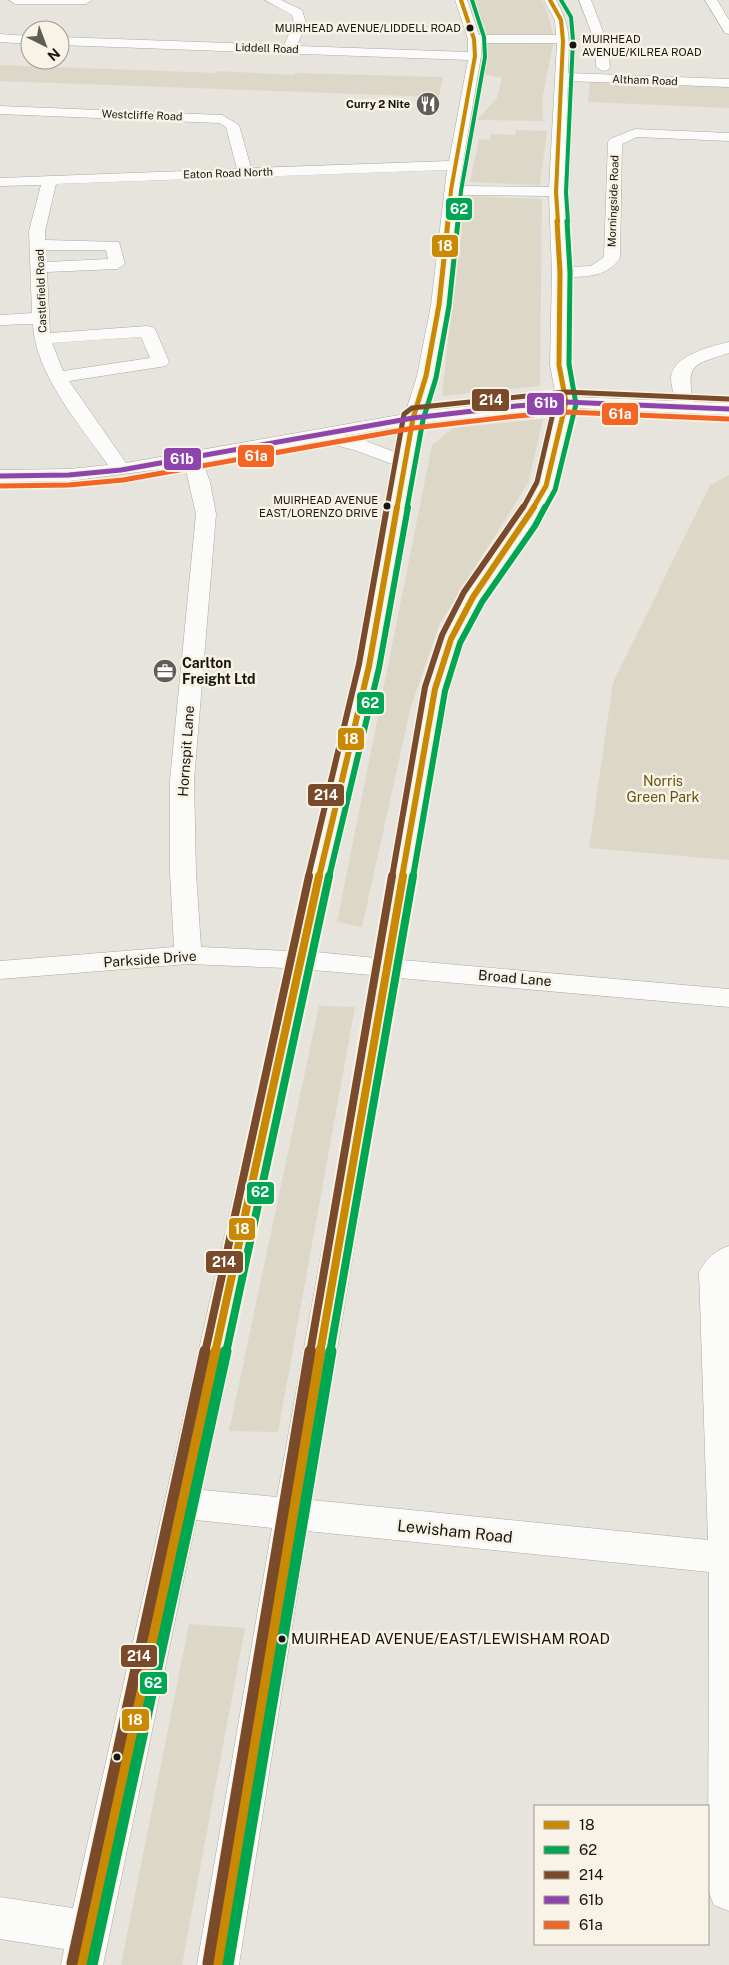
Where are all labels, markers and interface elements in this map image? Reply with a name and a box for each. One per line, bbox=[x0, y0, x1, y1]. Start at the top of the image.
north arrow bbox=[20, 20, 70, 70]
place label: MUIRHEAD AVENUE/LIDDELL ROAD bbox=[275, 22, 461, 34]
marker: MUIRHEAD AVENUE/LIDDELL ROAD bbox=[465, 23, 475, 33]
place label: MUIRHEAD AVENUE/KILREA ROAD bbox=[582, 33, 702, 58]
marker: MUIRHEAD AVENUE/KILREA ROAD bbox=[568, 40, 578, 50]
street label: Liddell Road bbox=[235, 41, 299, 55]
text: N bbox=[44, 45, 63, 64]
street label: Altham Road bbox=[612, 73, 678, 87]
restaurant icon: Curry 2 Nite bbox=[415, 91, 441, 117]
place label: Curry 2 Nite bbox=[346, 98, 410, 110]
street label: Westcliffe Road bbox=[101, 108, 183, 122]
street label: Morningside Road bbox=[605, 155, 621, 247]
street label: Eaton Road North bbox=[183, 165, 273, 181]
line badge: 62 bbox=[445, 197, 473, 221]
text: 62 bbox=[450, 201, 468, 217]
line badge: 18 bbox=[431, 234, 459, 258]
text: 18 bbox=[437, 238, 453, 254]
street label: Castlefield Road bbox=[34, 249, 48, 333]
line badge: 214 bbox=[471, 388, 510, 412]
text: 214 bbox=[479, 392, 503, 408]
line badge: 61b bbox=[526, 392, 565, 416]
text: 61b bbox=[534, 395, 558, 411]
line badge: 61a bbox=[601, 402, 639, 426]
text: 61a bbox=[608, 406, 632, 422]
line badge: 61a bbox=[237, 444, 275, 468]
line badge: 61b bbox=[163, 447, 202, 471]
text: 61a bbox=[244, 448, 268, 464]
text: 61b bbox=[170, 451, 194, 467]
place label: MUIRHEAD AVENUE EAST/LORENZO DRIVE bbox=[259, 494, 378, 519]
marker: MUIRHEAD AVENUE EAST/LORENZO DRIVE bbox=[382, 501, 392, 511]
place label: Carlton Freight Ltd bbox=[182, 655, 256, 687]
office icon: Carlton Freight Ltd bbox=[152, 658, 178, 684]
line badge: 62 bbox=[356, 691, 385, 715]
text: 62 bbox=[361, 695, 379, 711]
street label: Hornspit Lane bbox=[175, 705, 197, 797]
line badge: 18 bbox=[337, 727, 365, 751]
text: 18 bbox=[343, 731, 359, 747]
park label: Norris Green Park bbox=[627, 773, 700, 805]
line badge: 214 bbox=[307, 783, 345, 807]
text: 214 bbox=[314, 787, 338, 803]
street label: Parkside Drive bbox=[103, 948, 197, 970]
street label: Broad Lane bbox=[478, 967, 552, 989]
line badge: 62 bbox=[246, 1181, 275, 1205]
text: 62 bbox=[251, 1184, 269, 1200]
line badge: 18 bbox=[228, 1217, 256, 1241]
text: 18 bbox=[234, 1221, 250, 1237]
line badge: 214 bbox=[205, 1250, 244, 1274]
text: 214 bbox=[212, 1254, 236, 1270]
street label: Lewisham Road bbox=[396, 1516, 514, 1547]
place label: MUIRHEAD AVENUE/EAST/LEWISHAM ROAD bbox=[291, 1630, 610, 1647]
marker: MUIRHEAD AVENUE/EAST/LEWISHAM ROAD bbox=[277, 1634, 287, 1644]
line badge: 214 bbox=[120, 1644, 158, 1668]
text: 214 bbox=[127, 1648, 151, 1664]
line badge: 62 bbox=[139, 1671, 168, 1695]
text: 62 bbox=[144, 1675, 162, 1691]
line badge: 18 bbox=[121, 1708, 150, 1732]
text: 18 bbox=[127, 1712, 143, 1728]
unlabelled marker bbox=[112, 1752, 122, 1762]
legend bbox=[534, 1805, 709, 1945]
text: 18 bbox=[579, 1816, 595, 1833]
text: 62 bbox=[579, 1841, 597, 1858]
text: 214 bbox=[579, 1866, 603, 1883]
text: 61b bbox=[579, 1891, 603, 1908]
text: 61a bbox=[579, 1916, 603, 1933]

